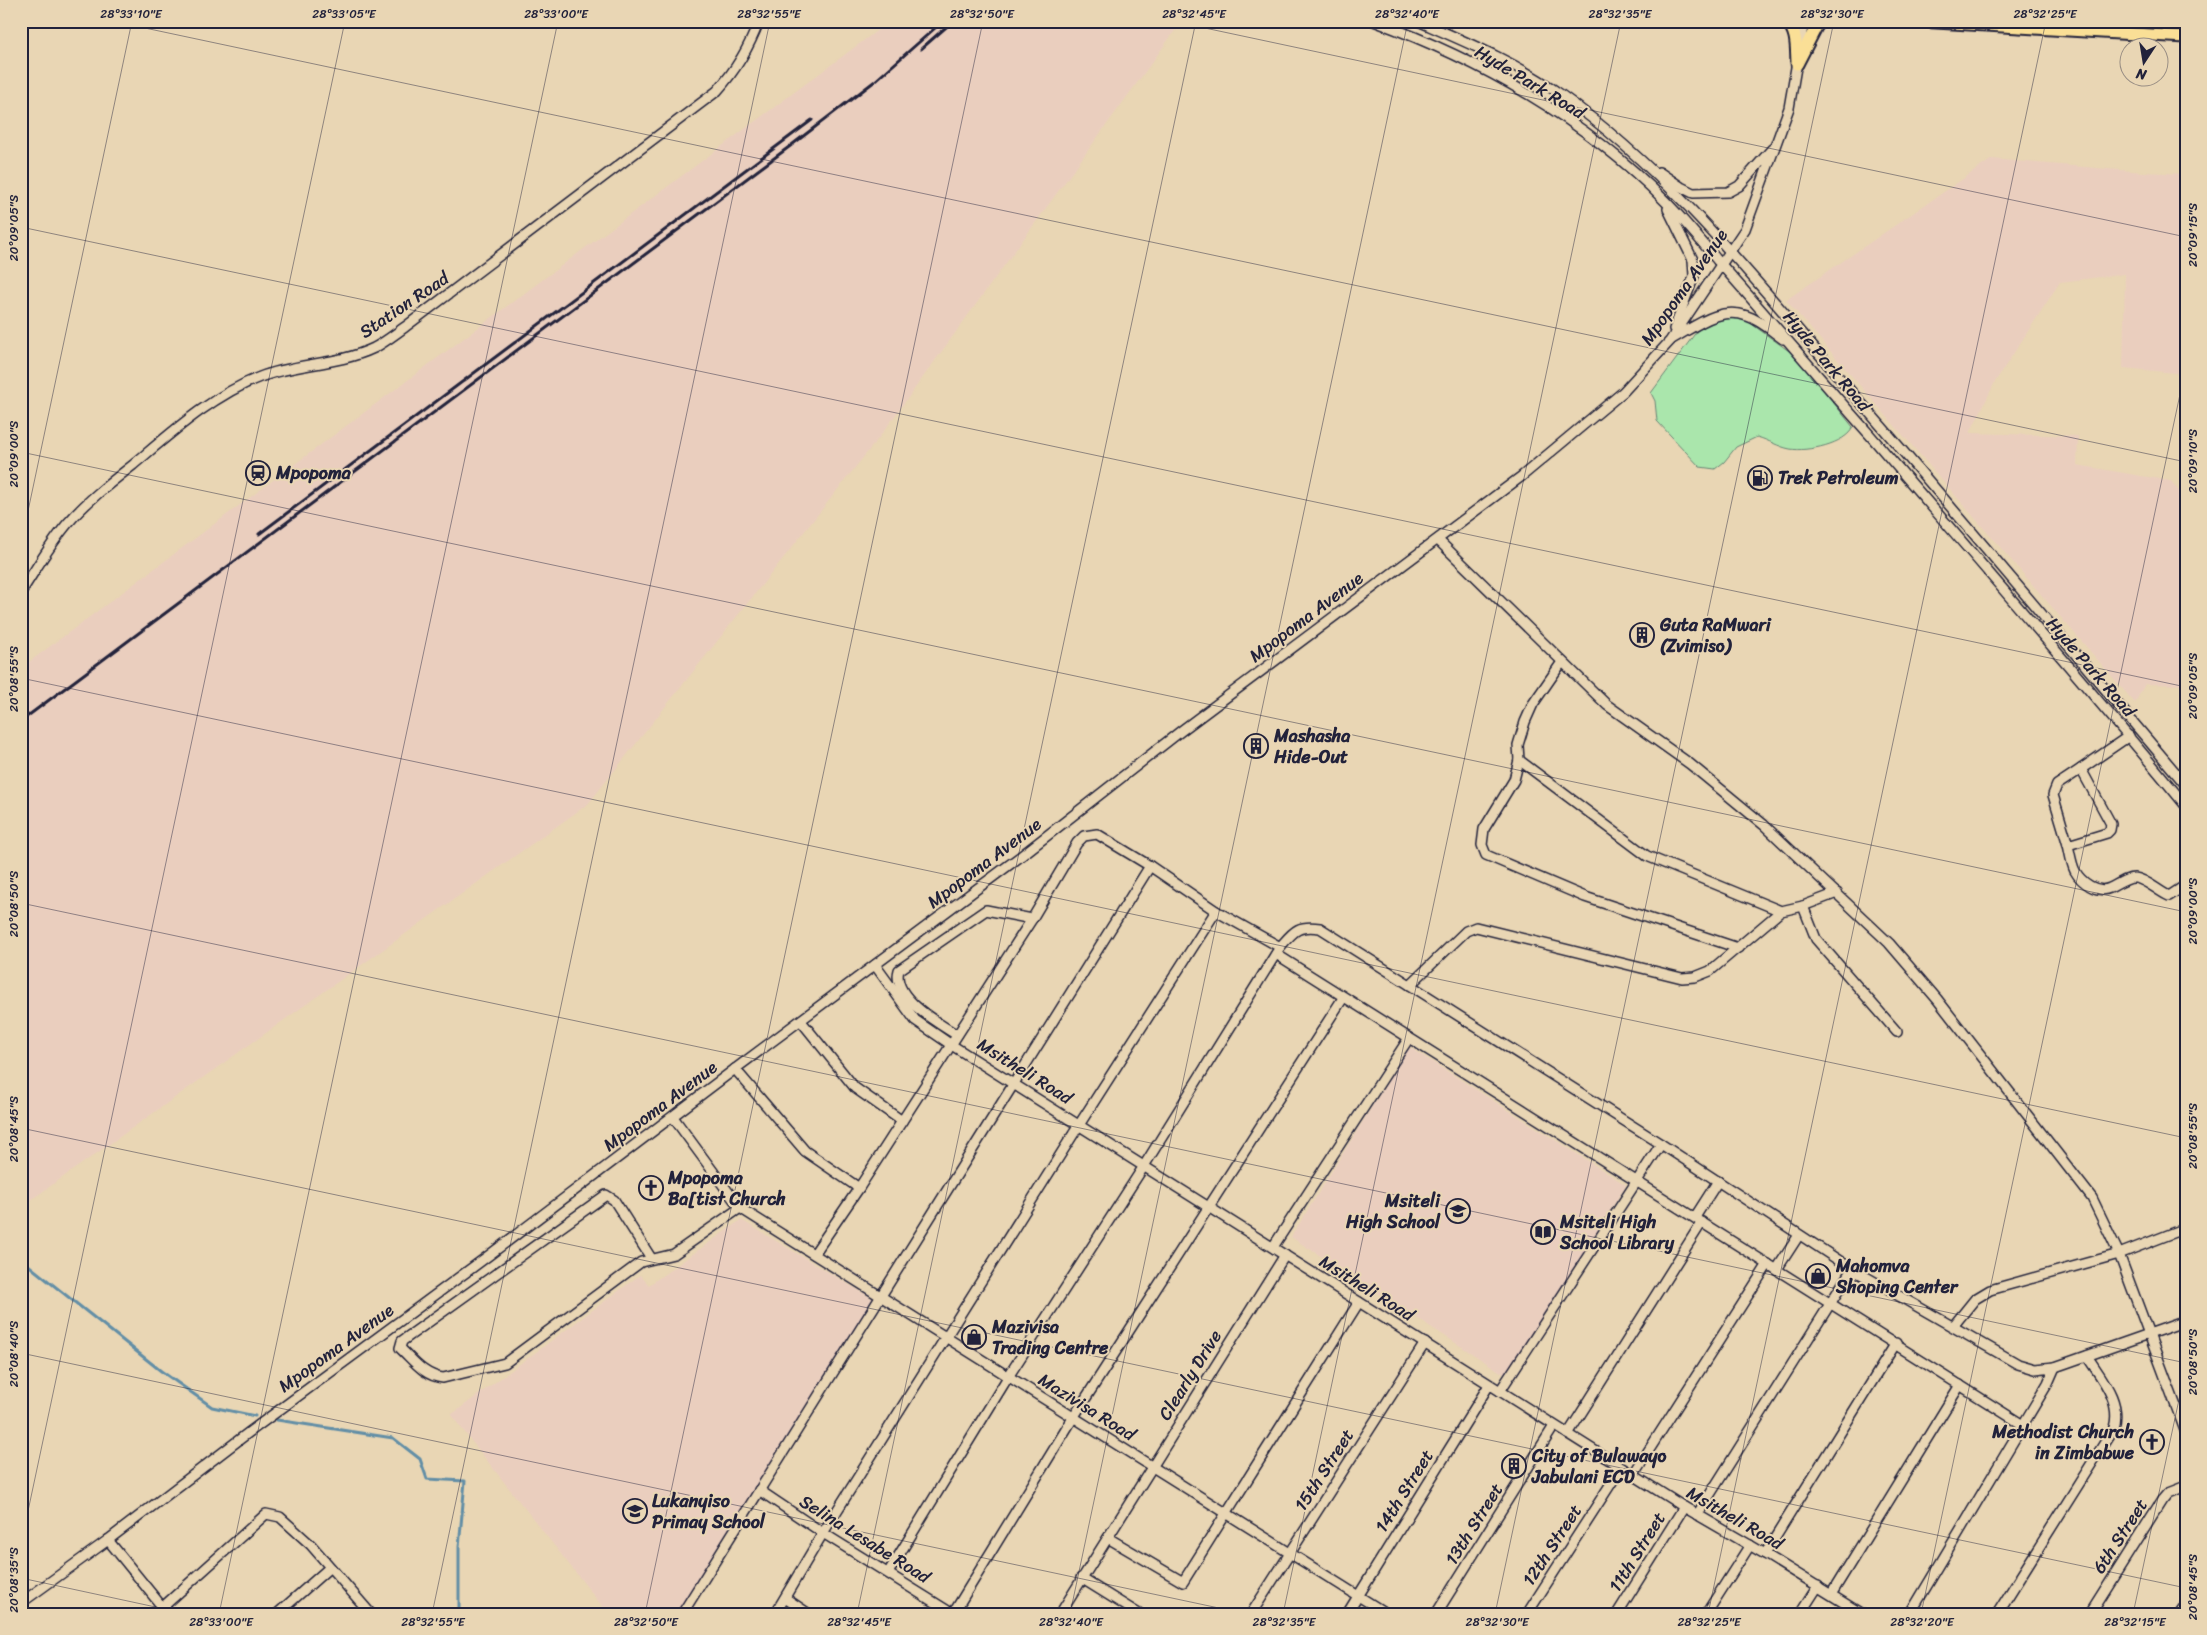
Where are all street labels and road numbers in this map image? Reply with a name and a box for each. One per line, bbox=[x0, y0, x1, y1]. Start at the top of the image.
street label: Hyde Park Road bbox=[1468, 36, 1593, 129]
street label: Mpopoma Avenue bbox=[1632, 221, 1737, 352]
street label: Station Road bbox=[352, 262, 457, 347]
street label: Hyde Park Road bbox=[1775, 303, 1880, 420]
street label: Mpopoma Avenue bbox=[1242, 563, 1371, 671]
street label: Hyde Park Road bbox=[2038, 609, 2145, 726]
street label: Mpopoma Avenue bbox=[920, 809, 1049, 917]
street label: Msitheli Road bbox=[971, 1029, 1080, 1114]
street label: Mpopoma Avenue bbox=[596, 1052, 725, 1160]
street label: Msitheli Road bbox=[1313, 1246, 1422, 1331]
street label: Mpopoma Avenue bbox=[271, 1295, 401, 1401]
street label: Clearly Drive bbox=[1149, 1323, 1231, 1427]
street label: Mazivisa Road bbox=[1032, 1364, 1144, 1451]
street label: 15th Street bbox=[1285, 1422, 1363, 1518]
street label: 14th Street bbox=[1366, 1443, 1442, 1539]
street label: 13th Street bbox=[1436, 1476, 1512, 1571]
street label: Msitheli Road bbox=[1680, 1477, 1791, 1560]
street label: Selina Lesabe Road bbox=[793, 1486, 938, 1593]
street label: 6th Street bbox=[2084, 1492, 2157, 1580]
street label: 12th Street bbox=[1513, 1497, 1591, 1592]
street label: 11th Street bbox=[1600, 1505, 1674, 1599]

